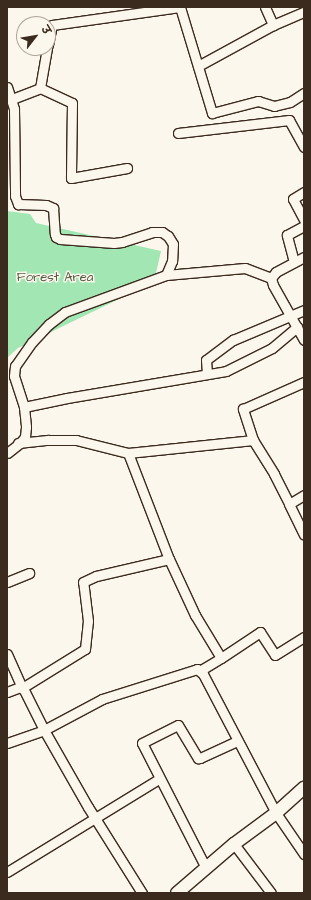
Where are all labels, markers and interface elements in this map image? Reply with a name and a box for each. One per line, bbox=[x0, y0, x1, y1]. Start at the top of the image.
north arrow bbox=[16, 16, 56, 56]
text: उ bbox=[38, 23, 54, 37]
park label: Forest Area bbox=[17, 269, 93, 285]

